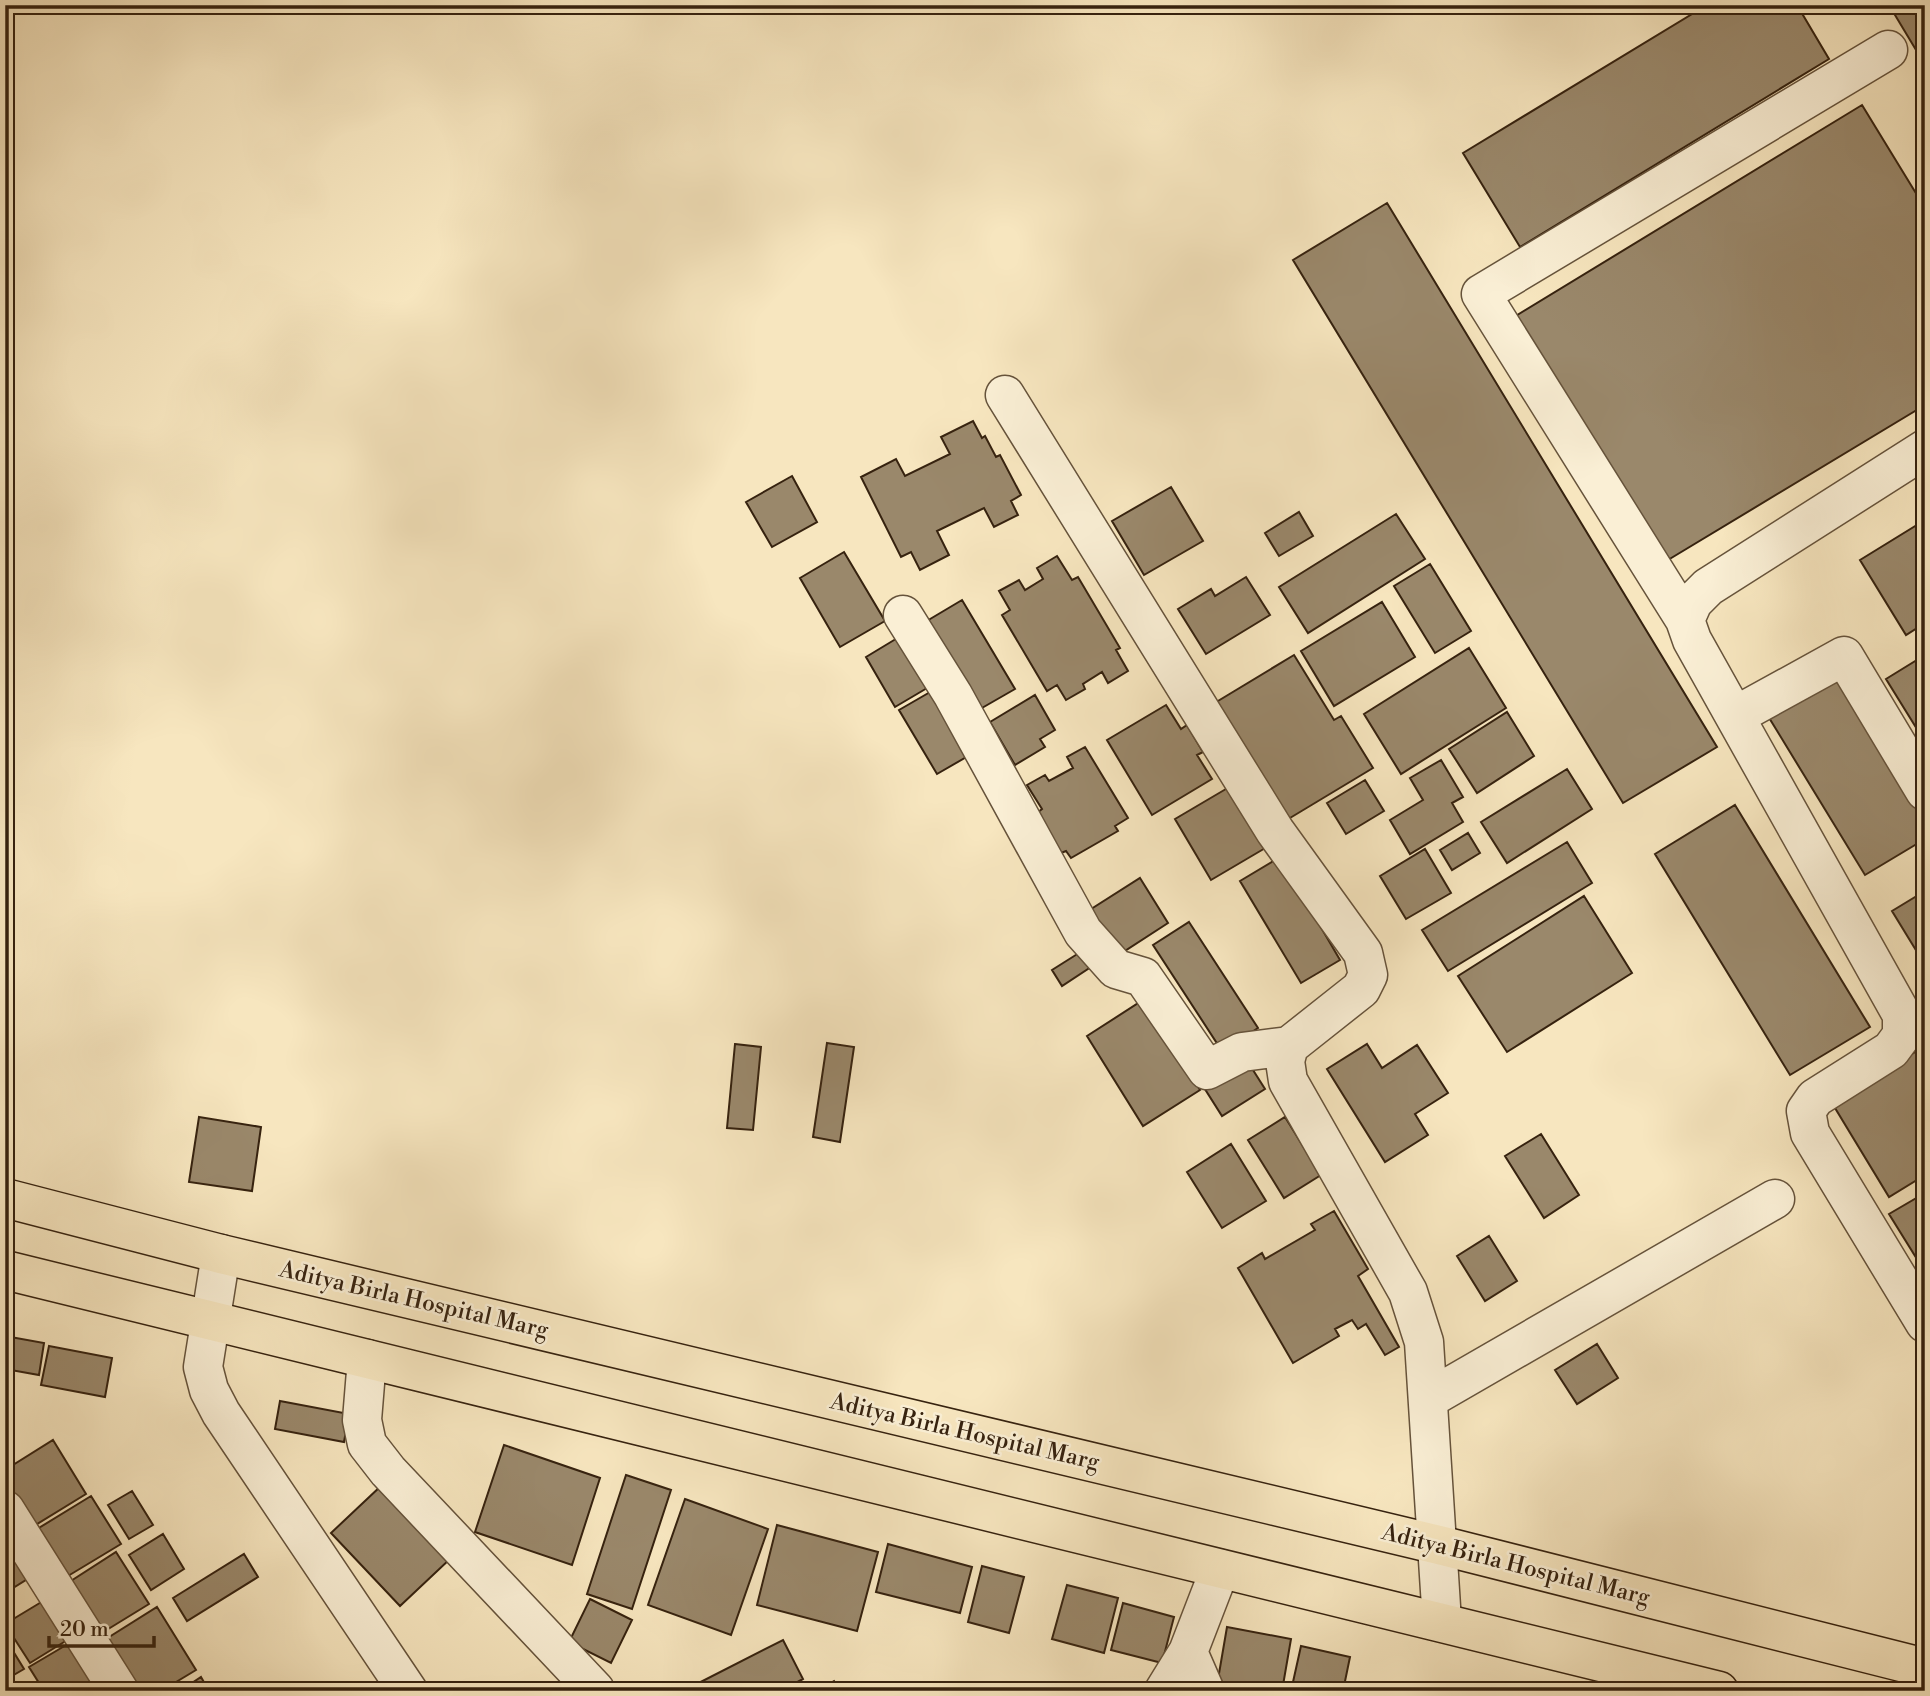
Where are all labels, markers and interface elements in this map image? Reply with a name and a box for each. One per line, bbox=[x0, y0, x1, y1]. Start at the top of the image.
street label: Aditya Birla Hospital Marg bbox=[276, 1255, 551, 1345]
street label: Aditya Birla Hospital Marg bbox=[827, 1387, 1102, 1477]
street label: Aditya Birla Hospital Marg bbox=[1378, 1518, 1653, 1612]
scale bar bbox=[49, 1605, 154, 1649]
text: 20 m bbox=[60, 1617, 109, 1643]

